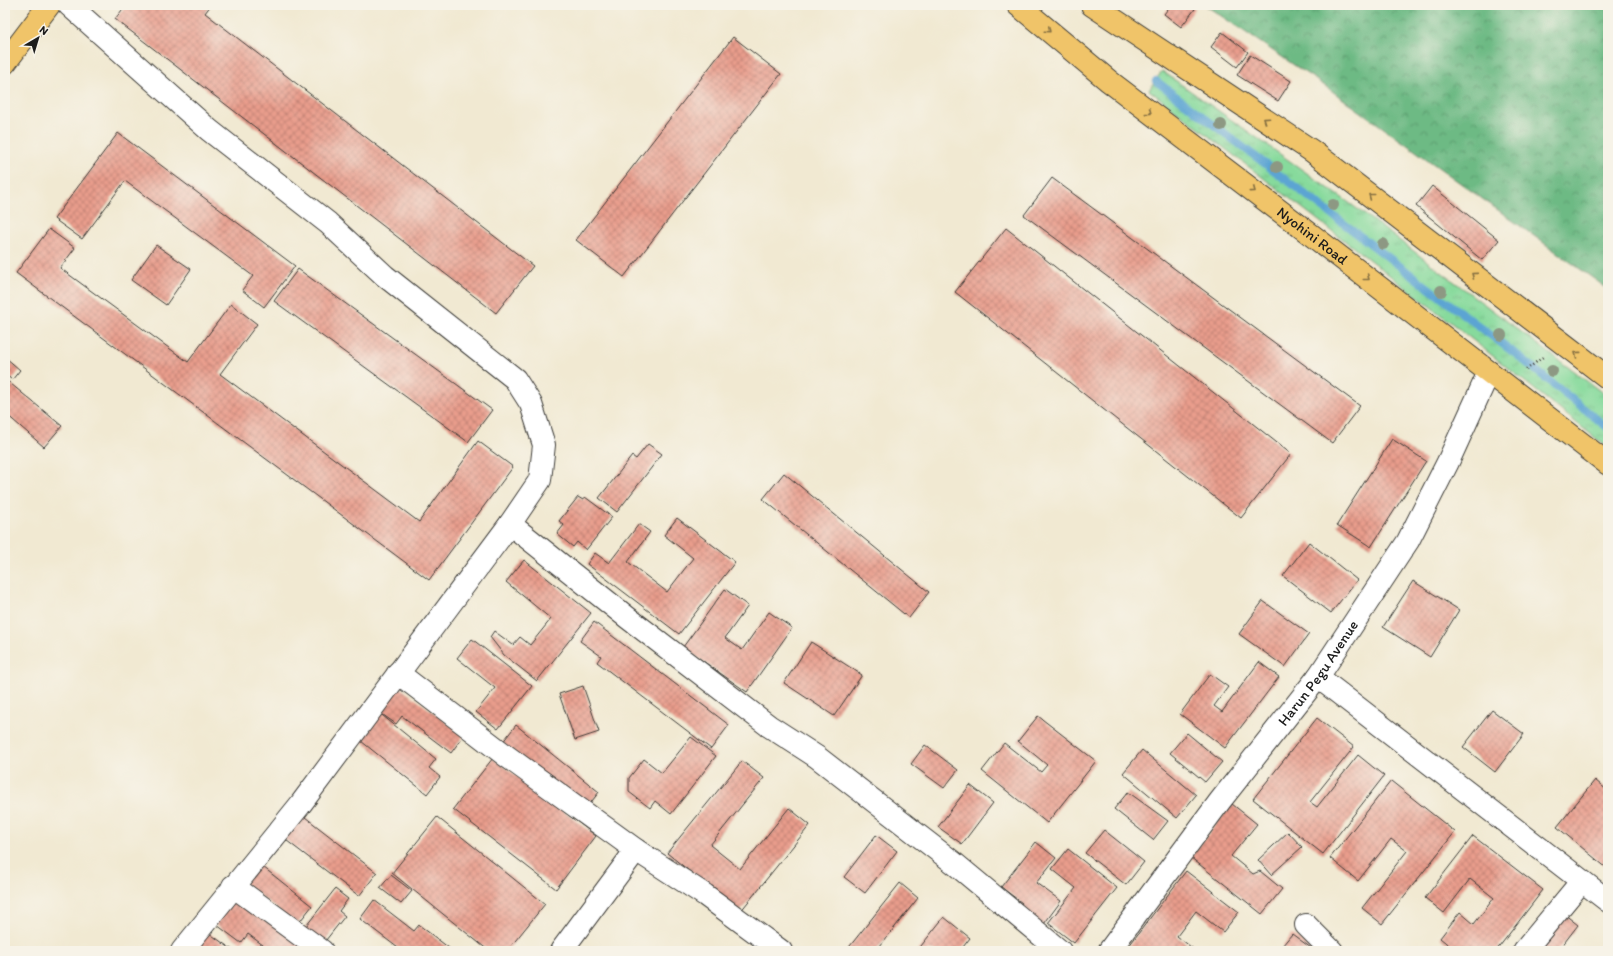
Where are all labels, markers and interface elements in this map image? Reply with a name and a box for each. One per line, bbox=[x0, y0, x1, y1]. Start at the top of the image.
north arrow bbox=[18, 18, 58, 58]
text: N bbox=[37, 23, 51, 38]
one-way arrow bbox=[1044, 25, 1051, 32]
one-way arrow bbox=[1145, 107, 1152, 114]
one-way arrow bbox=[1263, 117, 1270, 125]
one-way arrow bbox=[1248, 185, 1255, 192]
one-way arrow bbox=[1368, 194, 1375, 201]
street label: Nyohini Road bbox=[1273, 203, 1352, 269]
one-way arrow bbox=[1363, 273, 1370, 280]
one-way arrow bbox=[1471, 273, 1478, 280]
one-way arrow bbox=[1575, 352, 1582, 359]
street label: Harun Pegu Avenue bbox=[1274, 617, 1362, 729]

